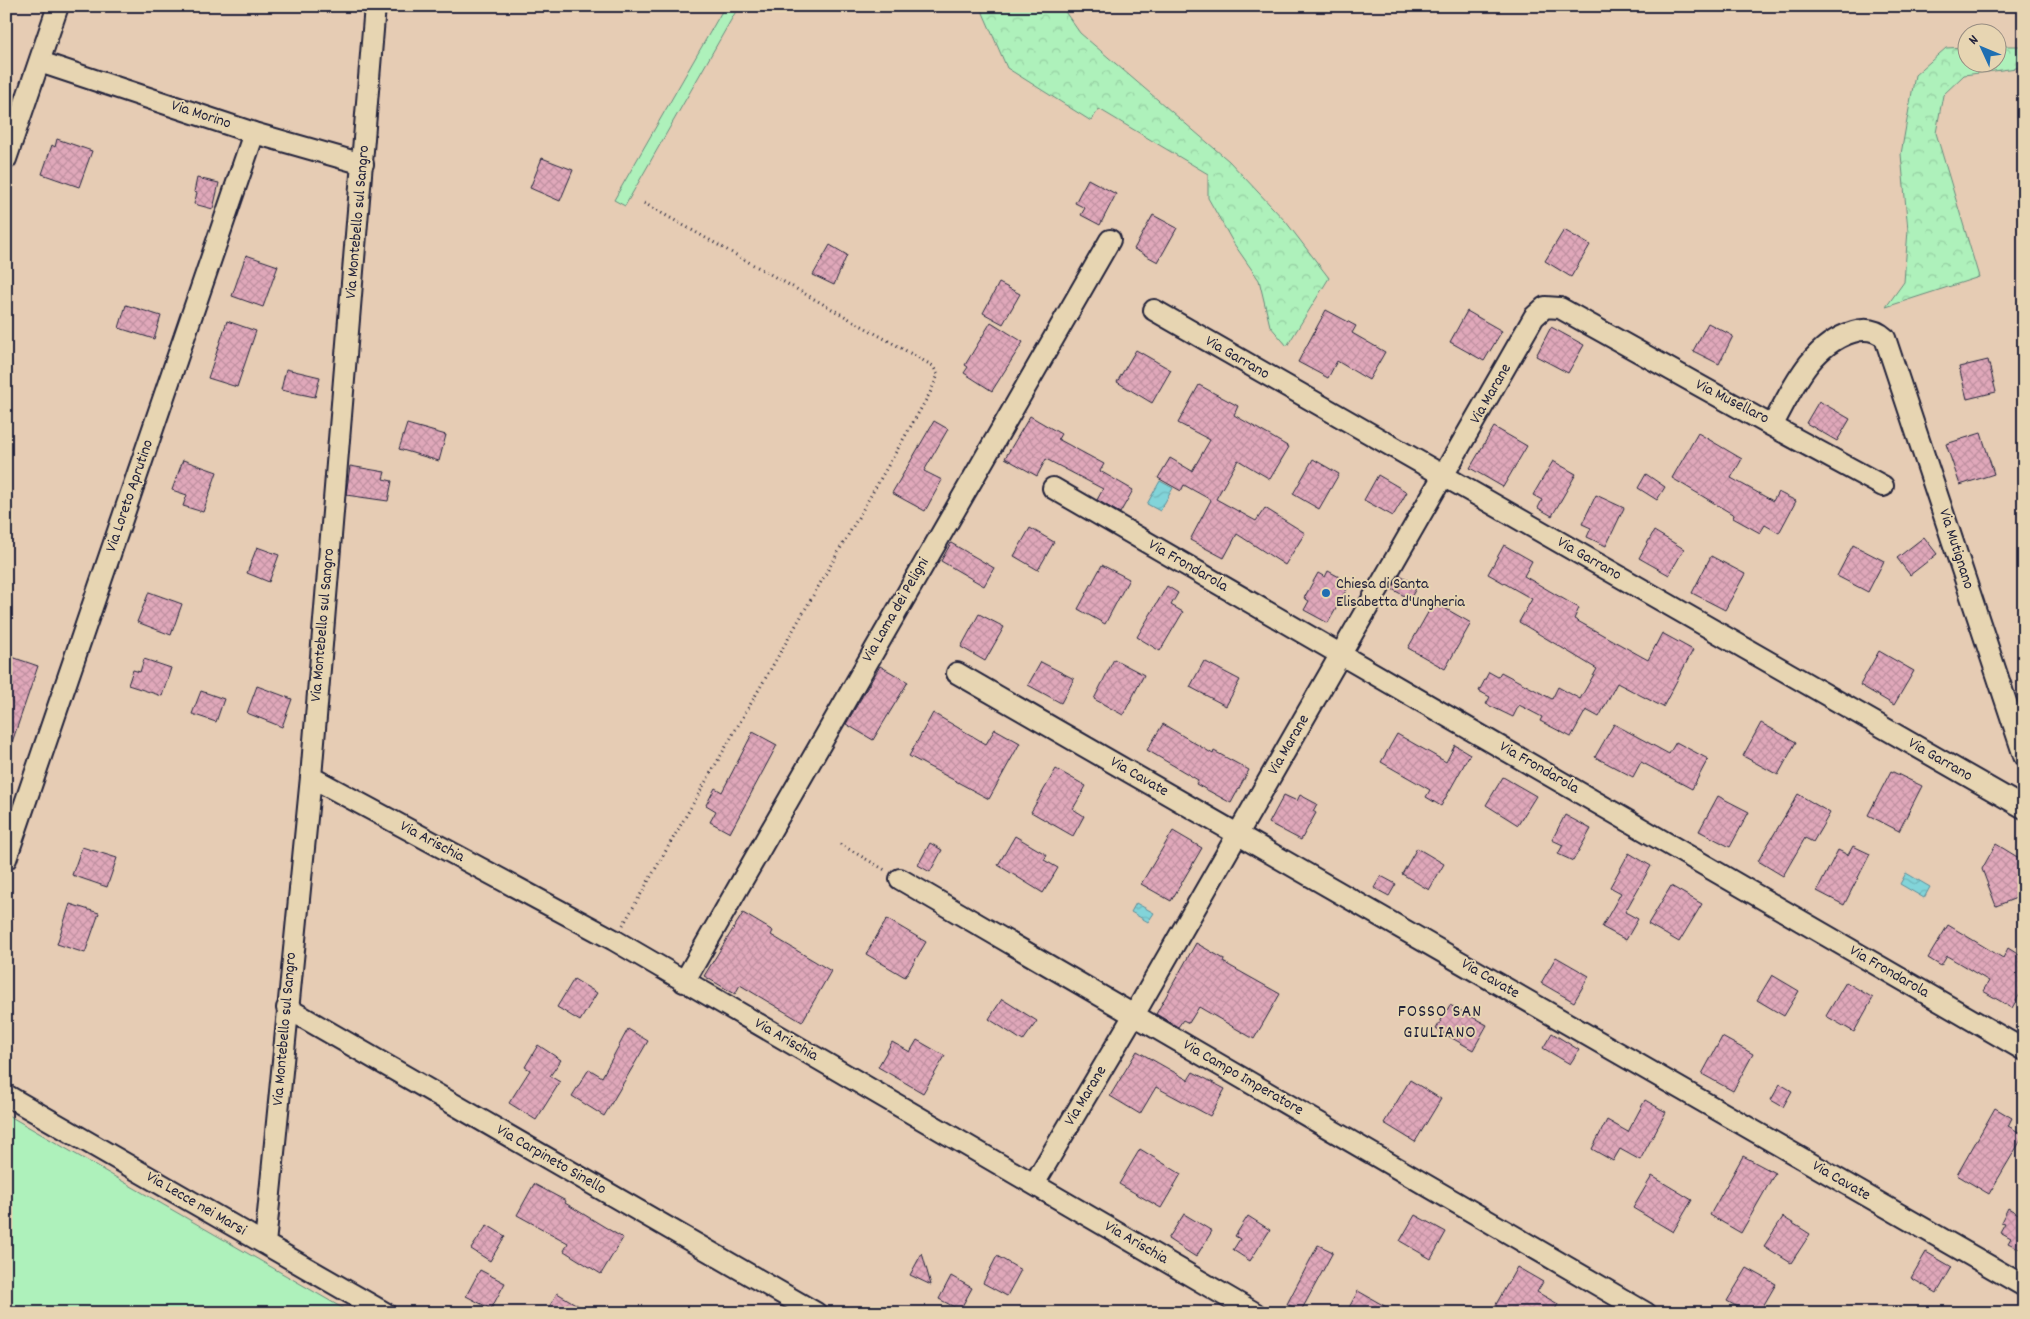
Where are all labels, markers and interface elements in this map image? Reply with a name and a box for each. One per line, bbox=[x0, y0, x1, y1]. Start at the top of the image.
north arrow bbox=[1958, 22, 2008, 72]
text: N bbox=[1964, 31, 1984, 50]
street label: Via Morino bbox=[168, 95, 234, 135]
street label: Via Montebello sul Sangro bbox=[340, 144, 376, 300]
street label: Via Garrano bbox=[1200, 330, 1274, 386]
street label: Via Marane bbox=[1464, 359, 1518, 429]
street label: Via Musellaro bbox=[1691, 374, 1773, 430]
street label: Via Loreto Aprutino bbox=[100, 437, 160, 555]
street label: Via Mutignano bbox=[1932, 506, 1980, 592]
street label: Via Garrano bbox=[1552, 531, 1626, 587]
street label: Via Frondarola bbox=[1144, 534, 1233, 598]
street label: Via Montebello sul Sangro bbox=[305, 547, 341, 703]
street label: Via Lama dei Peligni bbox=[857, 553, 935, 667]
place label: Chiesa di Santa Elisabetta d'Ungheria bbox=[1336, 573, 1465, 614]
marker: Chiesa di Santa Elisabetta d'Ungheria bbox=[1320, 587, 1332, 599]
street label: Via Marane bbox=[1262, 710, 1316, 780]
street label: Via Garrano bbox=[1903, 732, 1977, 788]
street label: Via Frondarola bbox=[1495, 736, 1584, 800]
street label: Via Cavate bbox=[1105, 751, 1173, 803]
street label: Via Arischia bbox=[396, 815, 469, 869]
street label: Via Frondarola bbox=[1845, 940, 1934, 1004]
street label: Via Montebello sul Sangro bbox=[267, 951, 303, 1107]
street label: Via Cavate bbox=[1456, 953, 1524, 1005]
district label: FOSSO SAN GIULIANO bbox=[1398, 1000, 1482, 1046]
street label: Via Arischia bbox=[750, 1012, 823, 1068]
street label: Via Campo Imperatore bbox=[1178, 1034, 1308, 1122]
street label: Via Marane bbox=[1059, 1062, 1113, 1130]
street label: Via Carpineto Sinello bbox=[492, 1119, 610, 1201]
street label: Via Cavate bbox=[1807, 1155, 1875, 1207]
street label: Via Lecce nei Marsi bbox=[142, 1166, 251, 1242]
street label: Via Arischia bbox=[1100, 1215, 1173, 1271]

